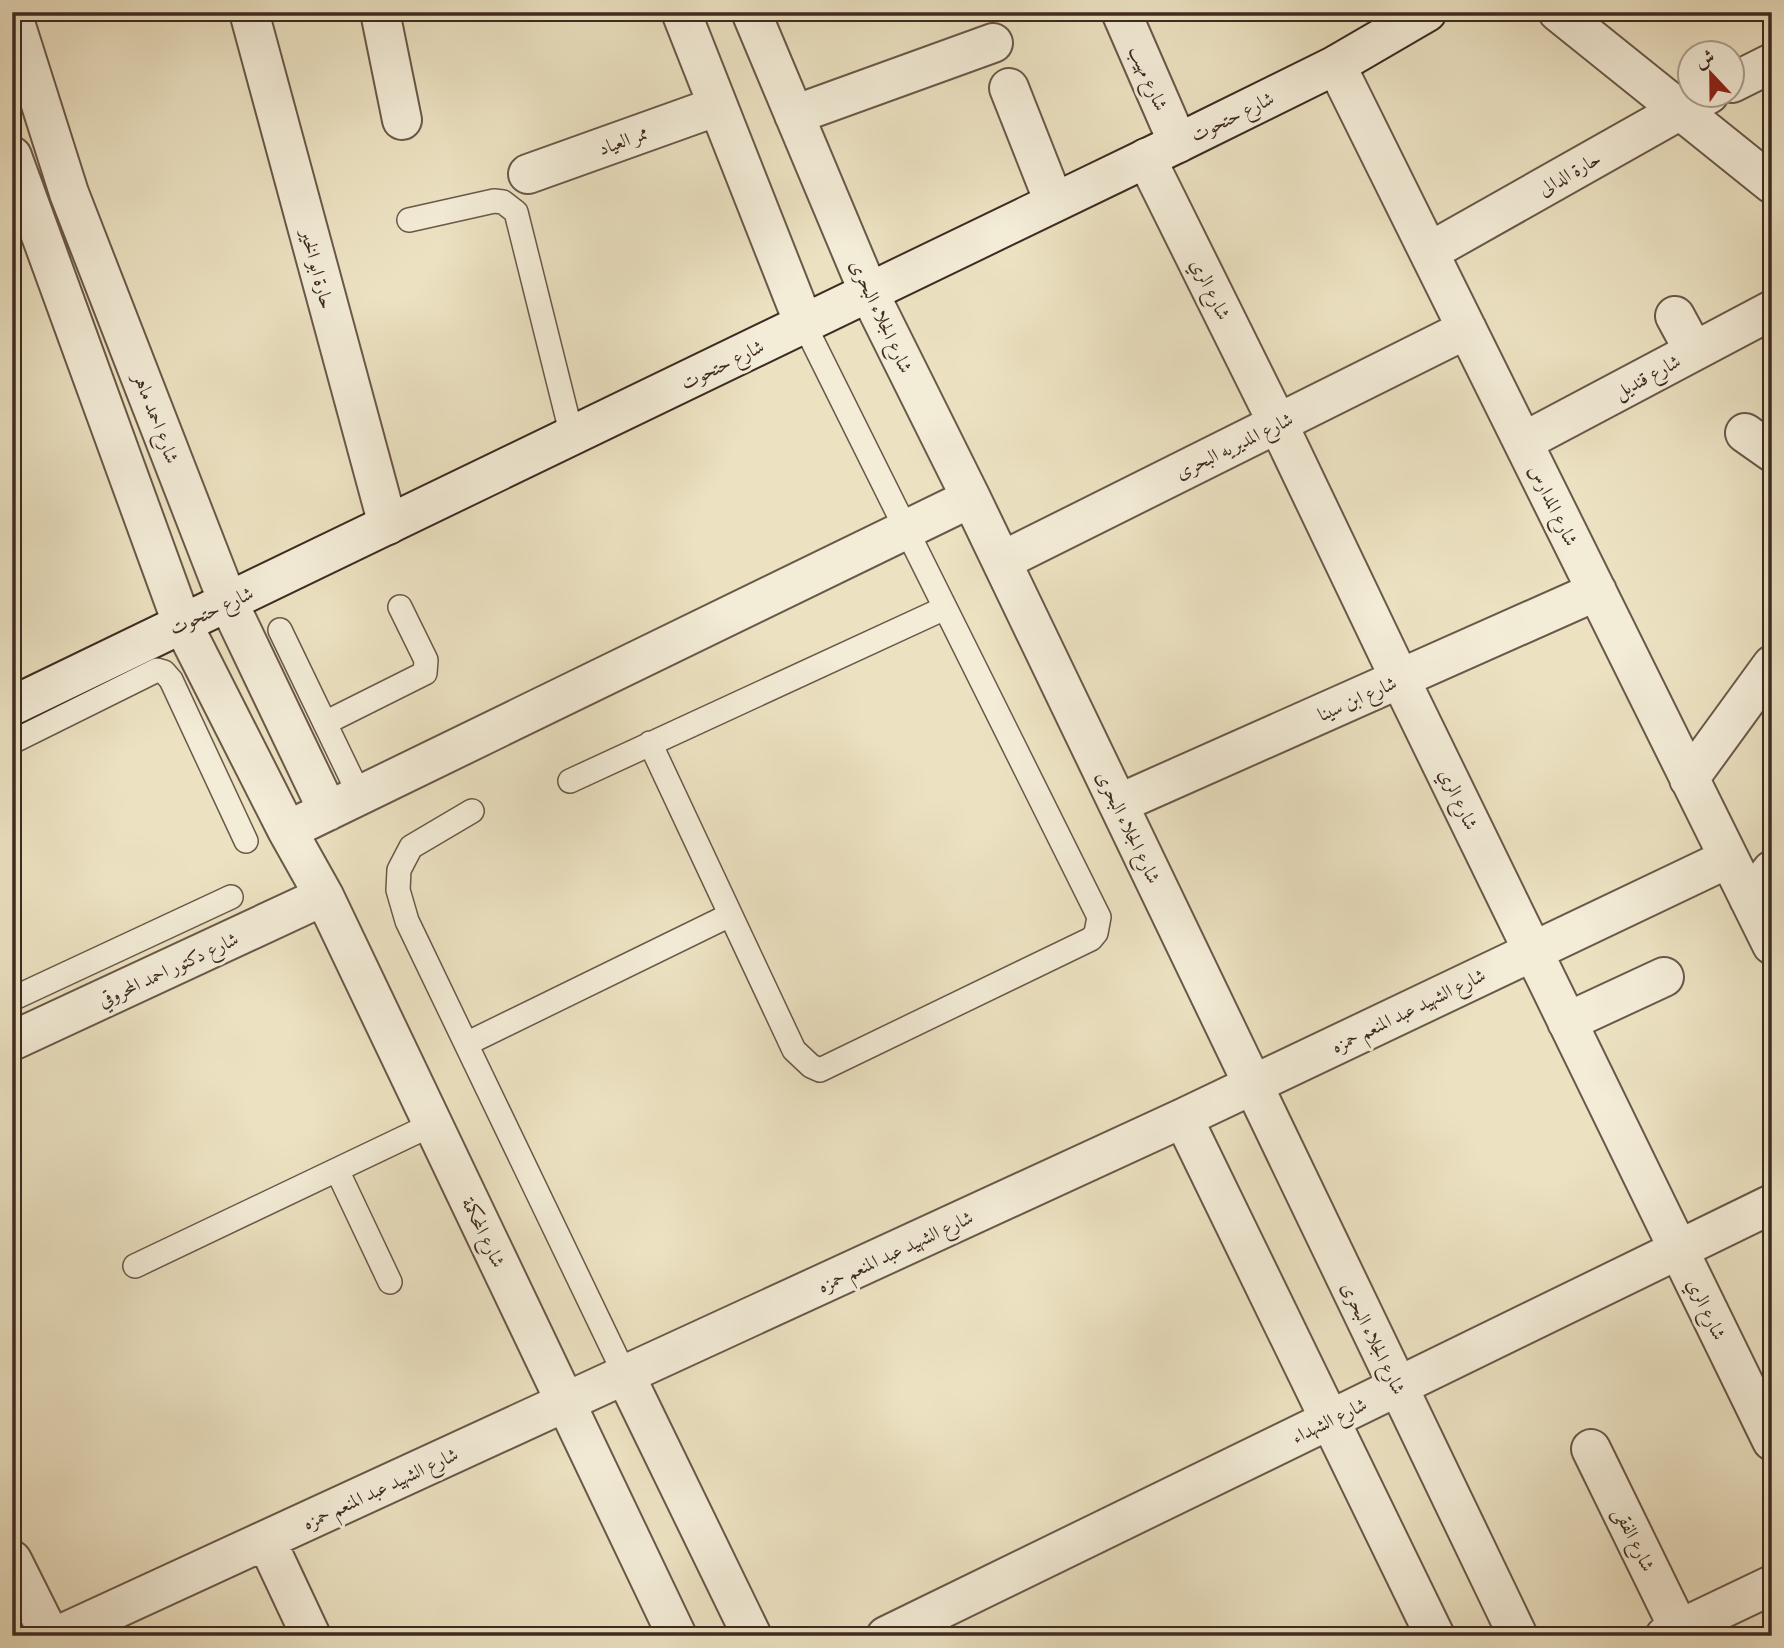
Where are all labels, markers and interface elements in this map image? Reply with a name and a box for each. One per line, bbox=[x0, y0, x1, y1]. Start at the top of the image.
north arrow bbox=[1676, 38, 1746, 108]
street label: شارع مهيب bbox=[1120, 42, 1173, 116]
text: ش bbox=[1692, 45, 1718, 73]
street label: شارع حتحوت bbox=[1187, 86, 1279, 150]
street label: ممر العياد bbox=[595, 121, 651, 161]
street label: حارة الدالى bbox=[1534, 146, 1605, 200]
street label: حارة ابو الخير bbox=[294, 225, 339, 312]
street label: شارع الري bbox=[1182, 255, 1236, 325]
street label: شارع الجلاء البحرى bbox=[842, 256, 918, 378]
street label: شارع حتحوت bbox=[677, 334, 769, 398]
street label: شارع قنديل bbox=[1610, 349, 1686, 407]
street label: شارع احمد ماهر bbox=[124, 368, 184, 468]
street label: شارع المديريه البحرى bbox=[1172, 407, 1298, 487]
street label: شارع المدارس bbox=[1520, 461, 1583, 551]
street label: شارع حتحوت bbox=[166, 581, 259, 643]
street label: شارع ابن سينا bbox=[1314, 671, 1402, 730]
street label: شارع الري bbox=[1430, 765, 1483, 835]
street label: شارع الجلاء البحرى bbox=[1088, 767, 1166, 889]
street label: شارع دكتور احمد المحروقي bbox=[94, 927, 244, 1016]
street label: شارع الشهيد عبد المنعم حمزه bbox=[1327, 963, 1492, 1064]
street label: شارع المحكمة bbox=[453, 1193, 510, 1273]
street label: شارع الشهيد عبد المنعم حمزه bbox=[814, 1205, 980, 1304]
street label: شارع الري bbox=[1678, 1275, 1731, 1345]
street label: شارع الجلاء البحرى bbox=[1333, 1278, 1411, 1400]
street label: شارع الشهداء bbox=[1288, 1392, 1372, 1452]
street label: شارع الشهيد عبد المنعم حمزه bbox=[299, 1442, 465, 1541]
street label: شارع الفقى bbox=[1606, 1503, 1660, 1577]

